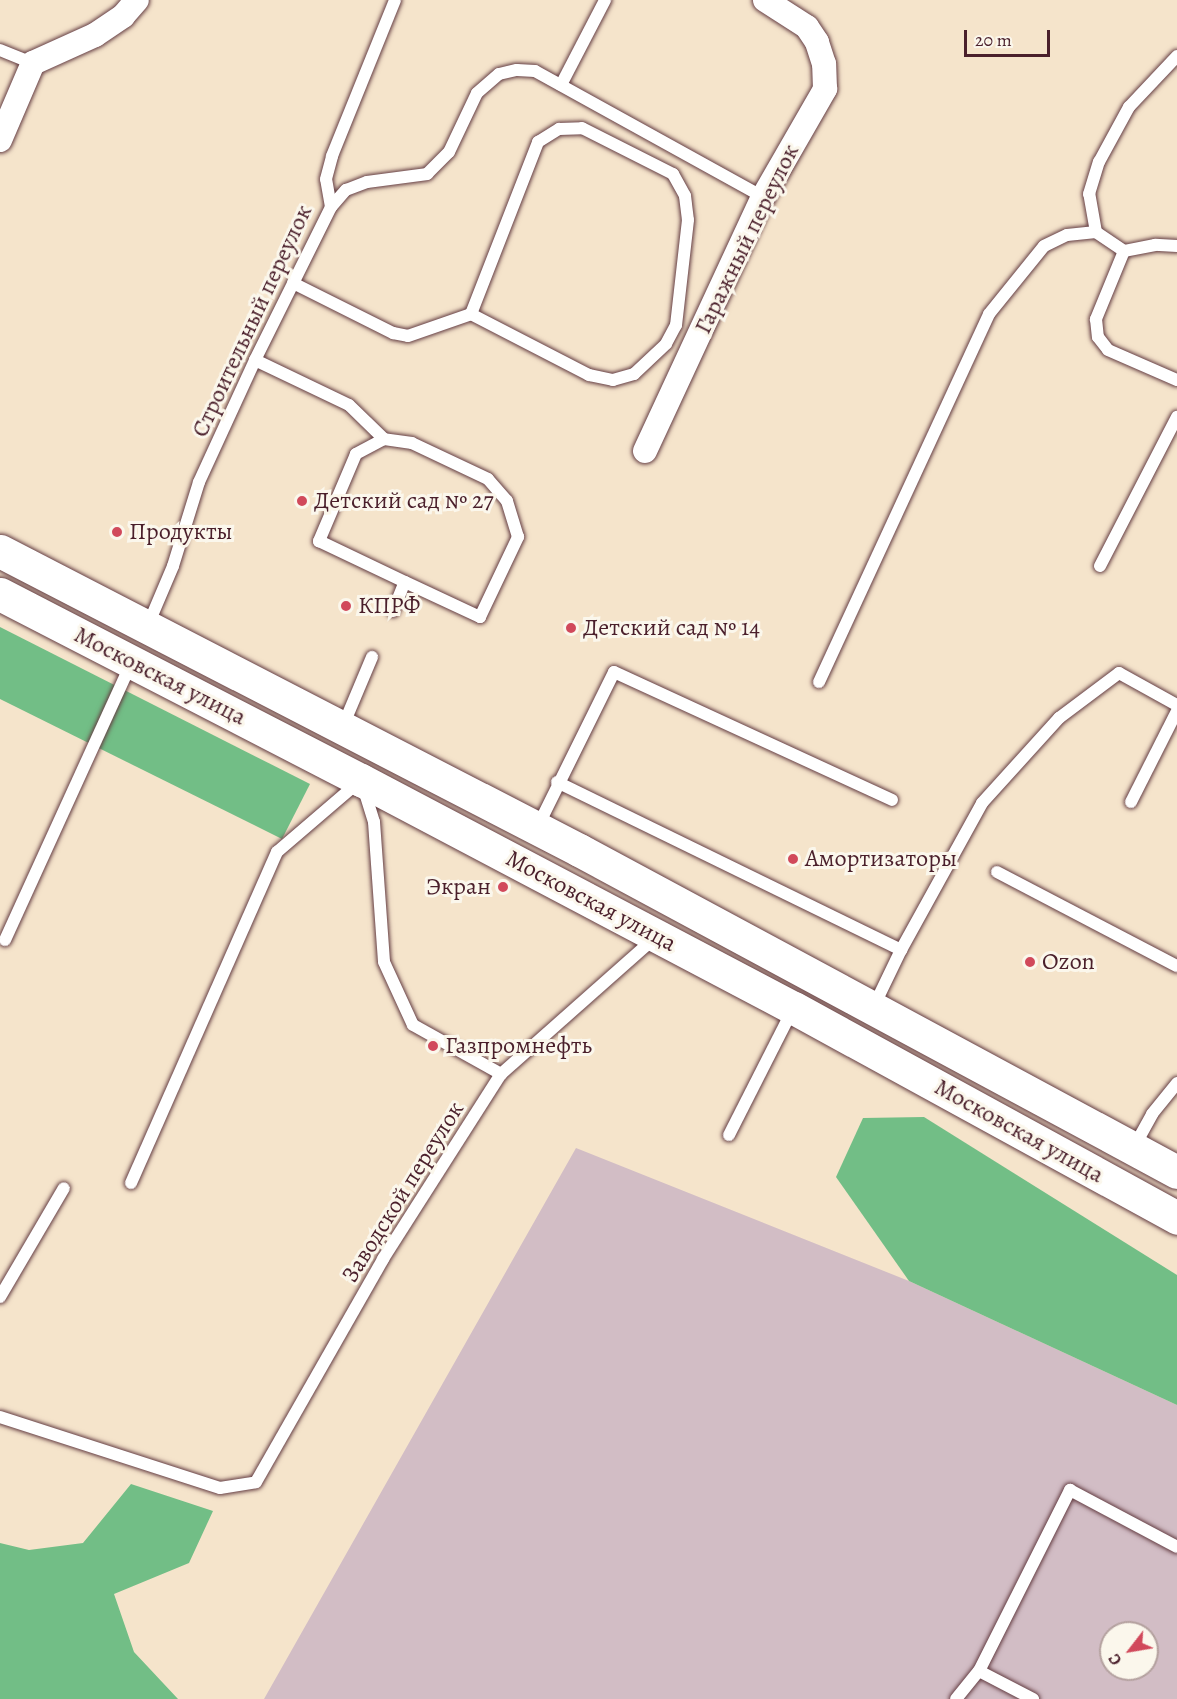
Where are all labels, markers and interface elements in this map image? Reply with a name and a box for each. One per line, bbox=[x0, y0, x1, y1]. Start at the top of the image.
scale bar bbox=[967, 18, 1052, 56]
text: 20 m bbox=[975, 28, 1012, 52]
street label: Гаражный переулок bbox=[689, 139, 805, 339]
street label: Строительный переулок bbox=[186, 200, 318, 442]
place label: Детский сад № 27 bbox=[314, 487, 493, 515]
marker: Детский сад № 27 bbox=[295, 494, 309, 508]
place label: Продукты bbox=[129, 518, 233, 546]
marker: Продукты bbox=[110, 525, 124, 539]
place label: КПРФ bbox=[358, 592, 420, 620]
marker: КПРФ bbox=[339, 599, 353, 613]
place label: Детский сад № 14 bbox=[583, 614, 760, 642]
street label: Московская улица bbox=[69, 620, 251, 732]
marker: Детский сад № 14 bbox=[564, 621, 578, 635]
street label: Московская улица bbox=[501, 844, 681, 958]
place label: Амортизаторы bbox=[805, 845, 957, 873]
marker: Амортизаторы bbox=[786, 852, 800, 866]
place label: Экран bbox=[426, 873, 491, 901]
marker: Экран bbox=[496, 880, 510, 894]
place label: Ozon bbox=[1042, 948, 1095, 976]
marker: Ozon bbox=[1023, 955, 1037, 969]
place label: Газпромнефть bbox=[445, 1032, 592, 1060]
marker: Газпромнефть bbox=[426, 1039, 440, 1053]
street label: Московская улица bbox=[929, 1073, 1109, 1189]
street label: Заводской переулок bbox=[336, 1096, 470, 1288]
north arrow bbox=[1099, 1621, 1159, 1681]
text: С bbox=[1103, 1649, 1127, 1669]

